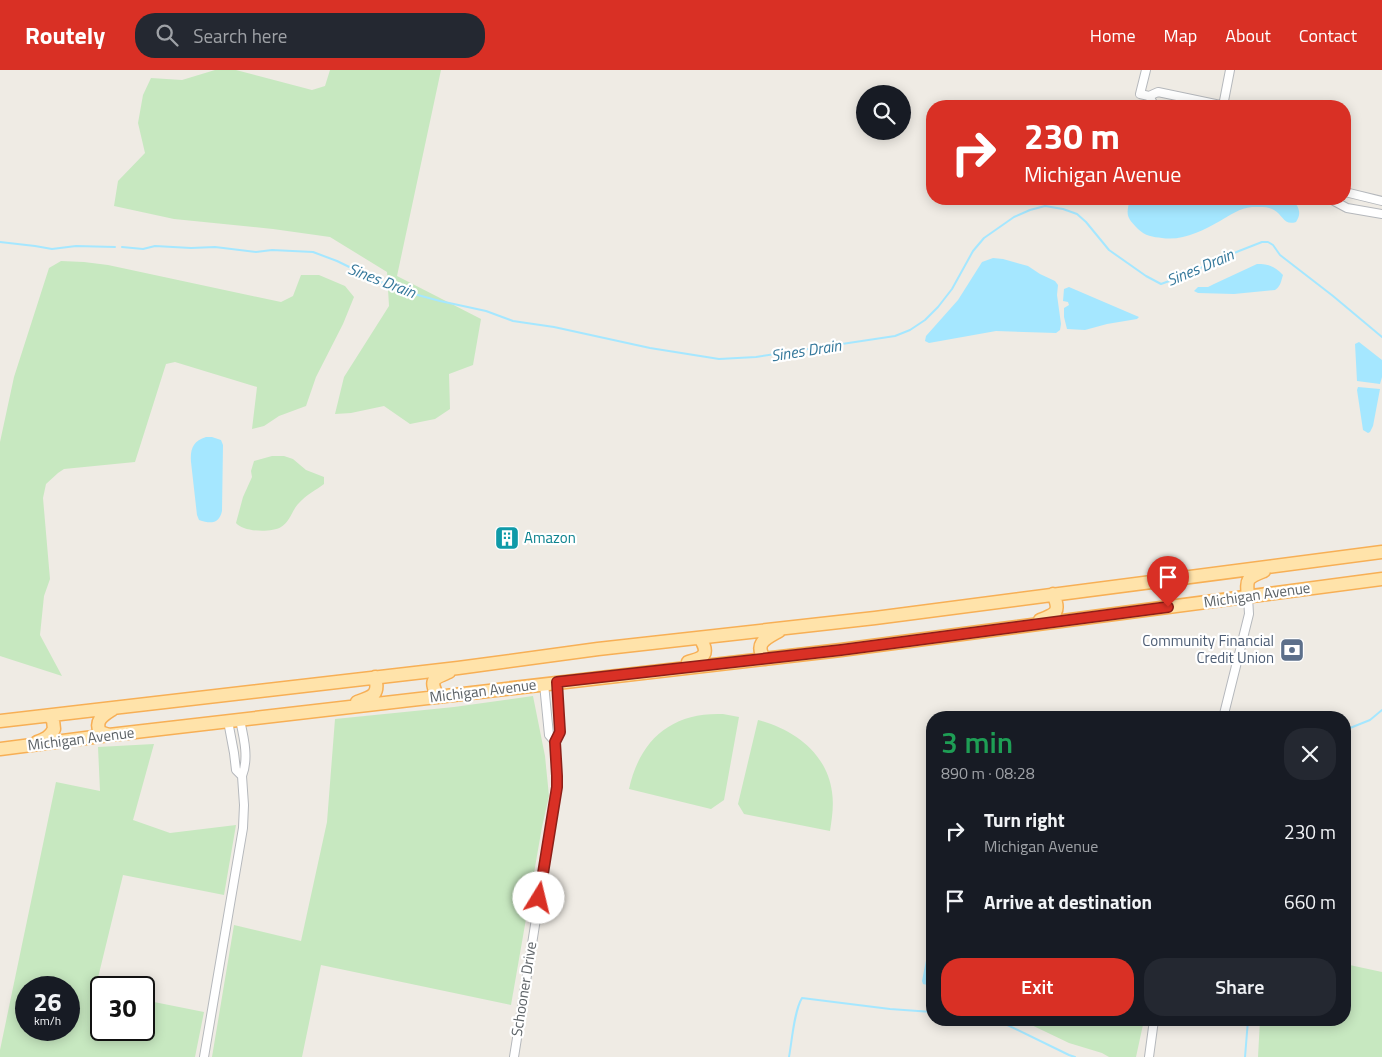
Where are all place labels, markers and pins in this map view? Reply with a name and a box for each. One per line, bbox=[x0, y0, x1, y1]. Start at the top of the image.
building icon: Amazon bbox=[494, 525, 520, 551]
place label: Amazon bbox=[524, 526, 576, 549]
pin bbox=[1147, 556, 1189, 607]
place label: Community Financial Credit Union bbox=[1142, 629, 1274, 669]
bank icon: Community Financial Credit Union bbox=[1279, 637, 1305, 663]

